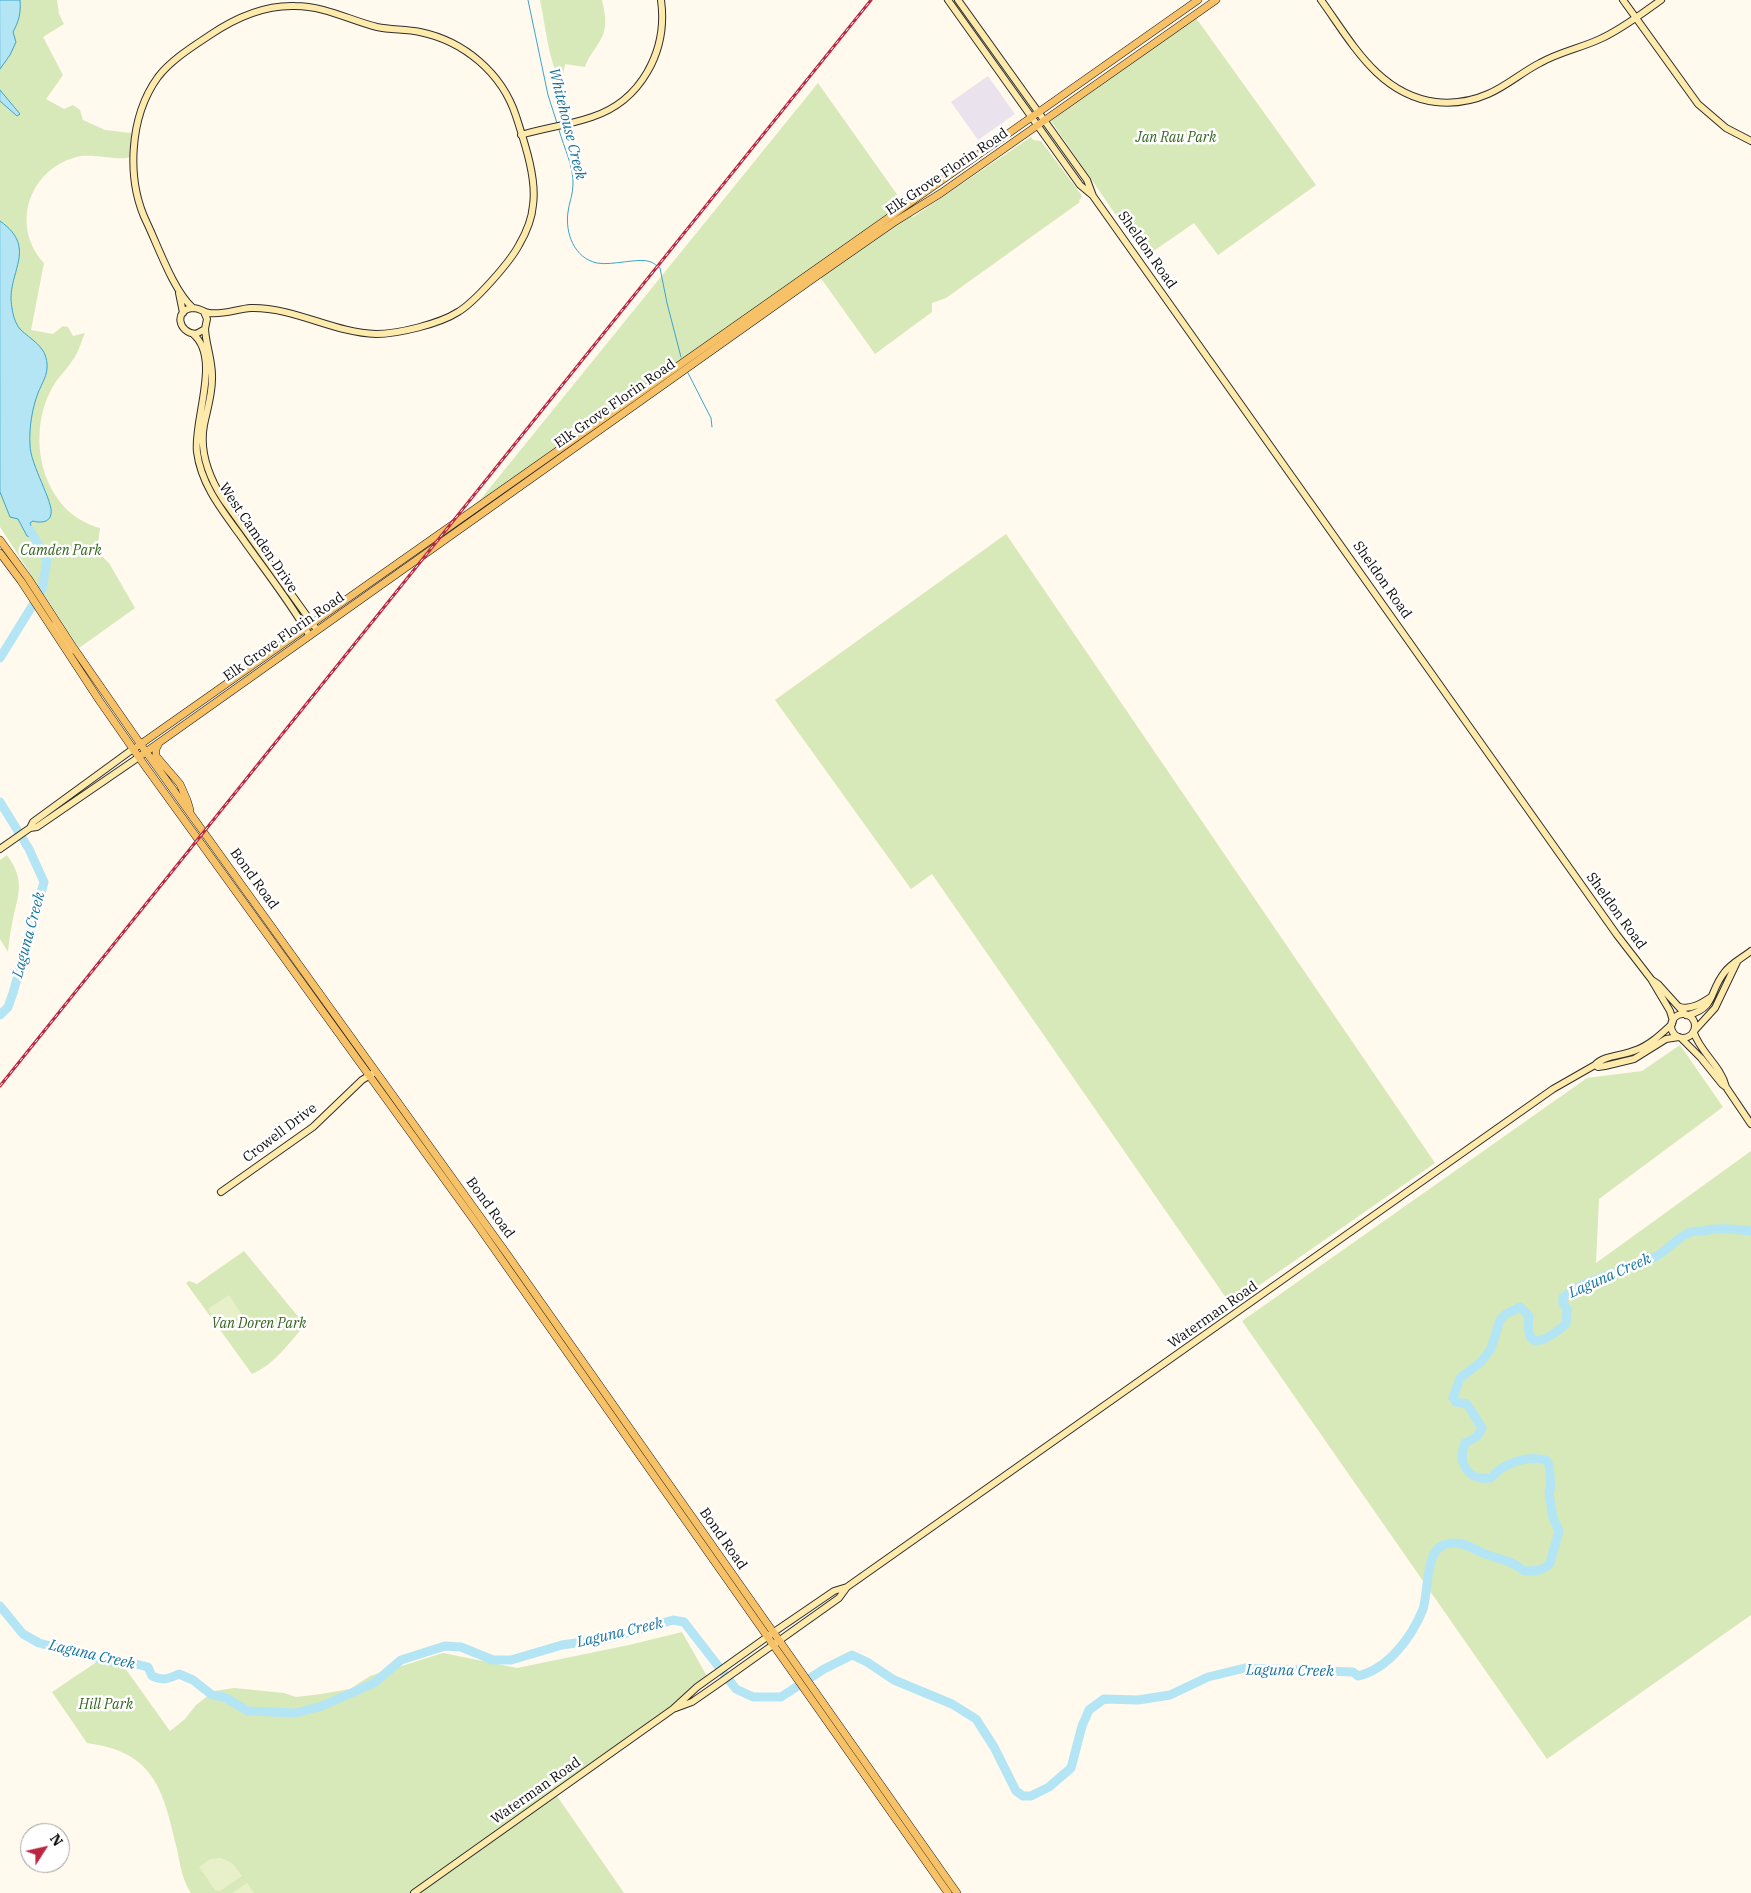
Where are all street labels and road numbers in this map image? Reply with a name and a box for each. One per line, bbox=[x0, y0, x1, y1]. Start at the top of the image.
street label: Elk Grove Florin Road bbox=[883, 125, 1011, 219]
street label: Sheldon Road bbox=[1114, 208, 1180, 292]
street label: Elk Grove Florin Road bbox=[551, 356, 679, 452]
street label: West Camden Drive bbox=[215, 480, 301, 596]
street label: Sheldon Road bbox=[1349, 538, 1415, 622]
street label: Elk Grove Florin Road bbox=[220, 589, 348, 685]
street label: Bond Road bbox=[226, 845, 282, 913]
street label: Sheldon Road bbox=[1583, 869, 1649, 953]
street label: Crowell Drive bbox=[240, 1100, 320, 1166]
street label: Bond Road bbox=[462, 1174, 518, 1242]
street label: Waterman Road bbox=[1165, 1278, 1261, 1352]
street label: Bond Road bbox=[696, 1505, 750, 1573]
street label: Waterman Road bbox=[488, 1754, 584, 1828]

